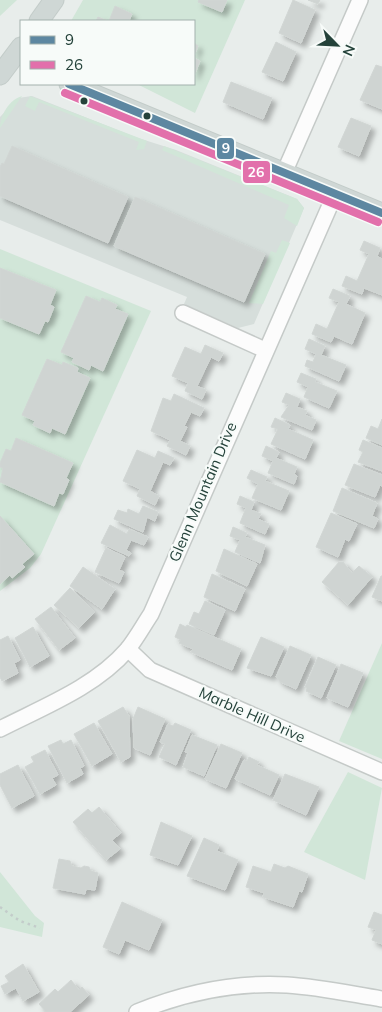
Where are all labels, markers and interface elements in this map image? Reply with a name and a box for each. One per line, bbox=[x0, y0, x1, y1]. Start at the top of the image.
legend bbox=[20, 20, 195, 85]
north arrow bbox=[312, 20, 362, 70]
text: 9 bbox=[65, 30, 74, 49]
text: N bbox=[339, 42, 359, 59]
text: 26 bbox=[65, 55, 83, 74]
unlabelled marker bbox=[79, 96, 89, 106]
unlabelled marker bbox=[142, 111, 152, 121]
line badge: 9 bbox=[216, 137, 235, 160]
text: 9 bbox=[222, 139, 230, 157]
line badge: 26 bbox=[242, 160, 271, 184]
text: 26 bbox=[248, 163, 264, 181]
street label: Glenn Mountain Drive bbox=[165, 419, 241, 564]
street label: Marble Hill Drive bbox=[196, 683, 308, 746]

